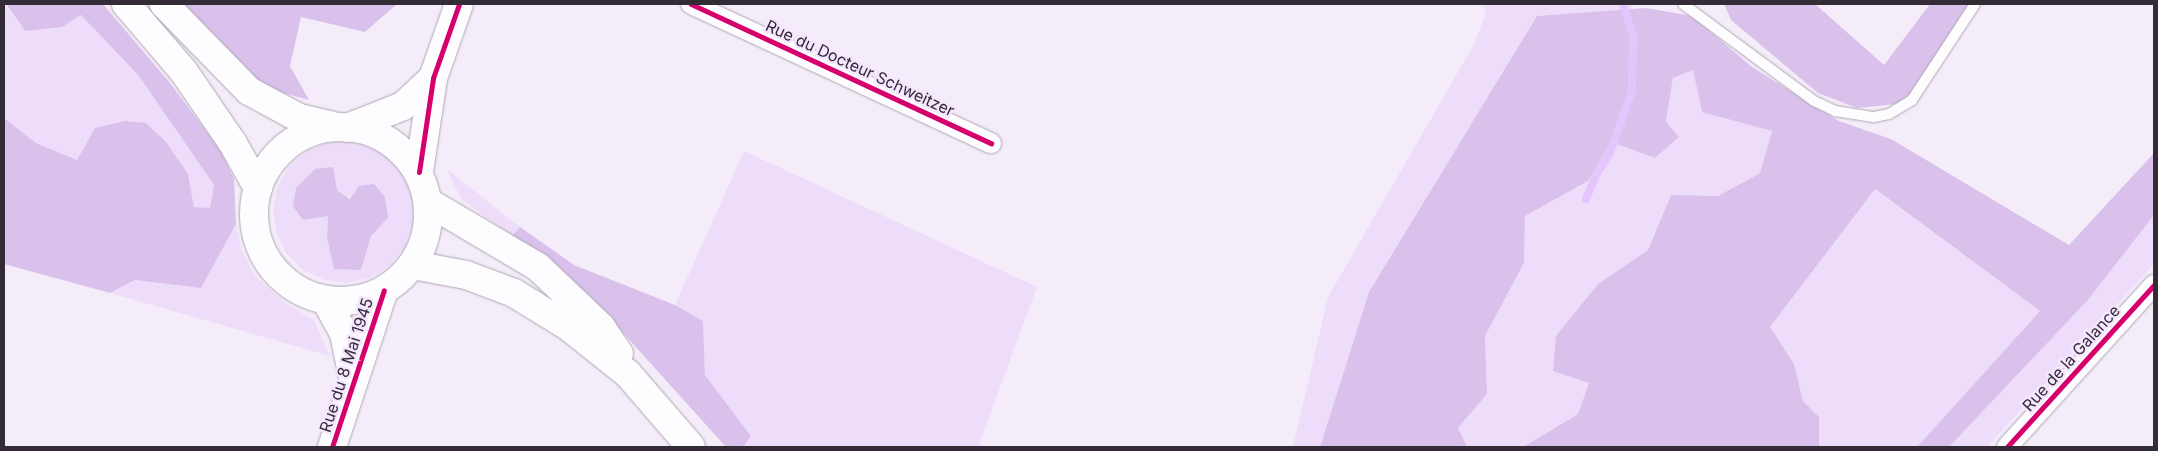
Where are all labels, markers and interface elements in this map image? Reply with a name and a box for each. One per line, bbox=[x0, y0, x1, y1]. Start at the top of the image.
street label: Rue du Docteur Schweitzer bbox=[763, 16, 957, 120]
street label: Rue du 8 Mai 1945 bbox=[315, 295, 377, 435]
street label: Rue de la Galance bbox=[2018, 301, 2124, 415]

